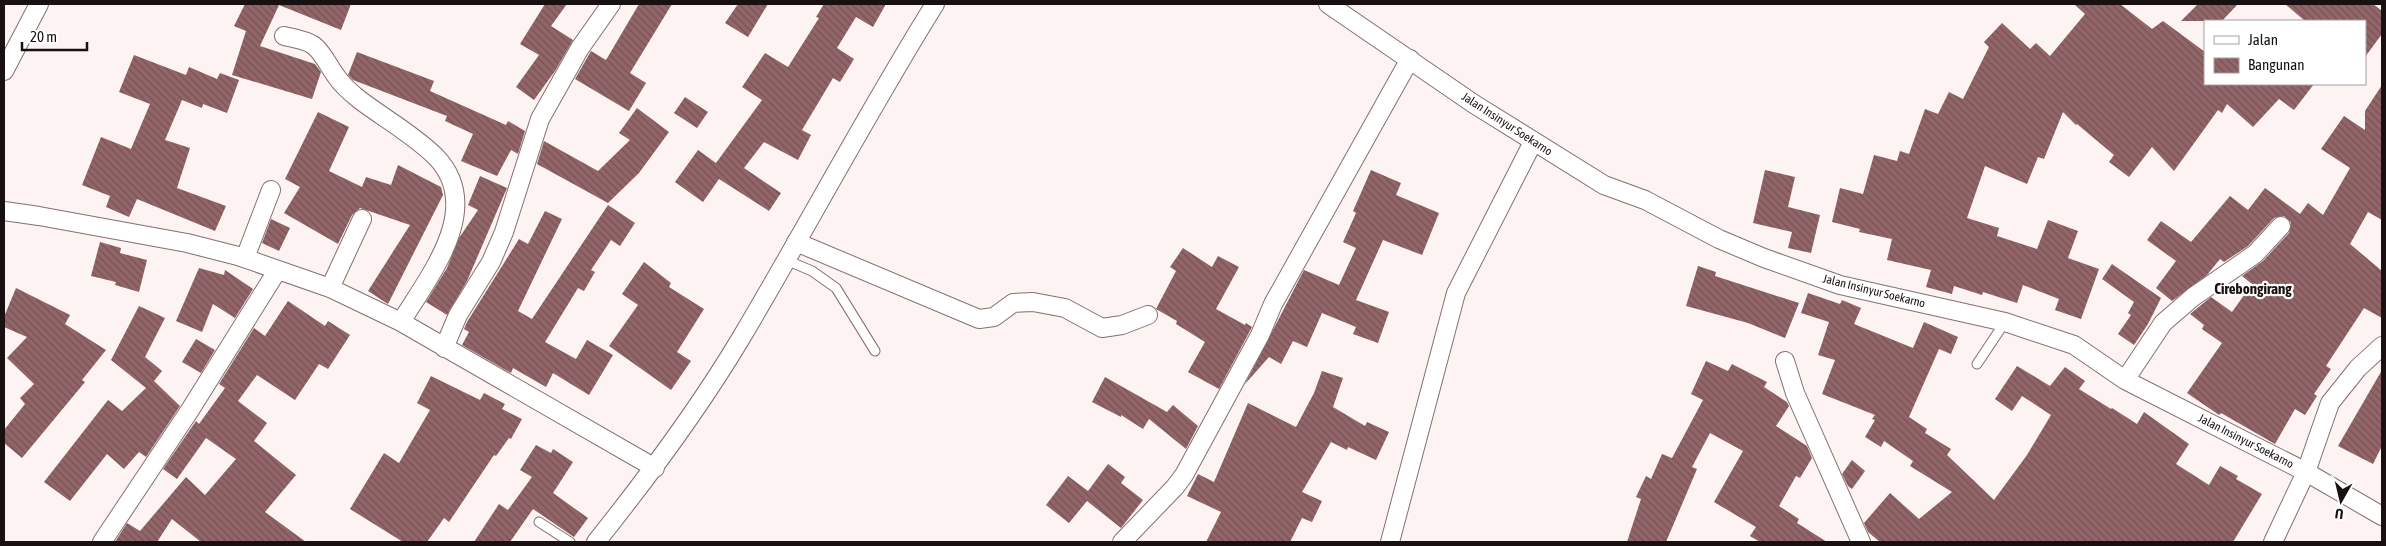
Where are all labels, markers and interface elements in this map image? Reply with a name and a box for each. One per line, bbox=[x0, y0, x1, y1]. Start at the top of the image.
scale bar bbox=[22, 20, 88, 52]
legend bbox=[2204, 20, 2366, 85]
text: 20 m bbox=[30, 28, 57, 45]
text: Jalan bbox=[2248, 31, 2278, 48]
text: Bangunan bbox=[2248, 56, 2305, 73]
street label: Jalan Insinyur Soekarno bbox=[1459, 89, 1555, 159]
street label: Jalan Insinyur Soekarno bbox=[1821, 271, 1927, 311]
district label: Cirebongirang bbox=[2214, 280, 2292, 297]
street label: Jalan Insinyur Soekarno bbox=[2196, 411, 2296, 471]
north arrow bbox=[2316, 476, 2366, 526]
text: U bbox=[2334, 505, 2344, 522]

